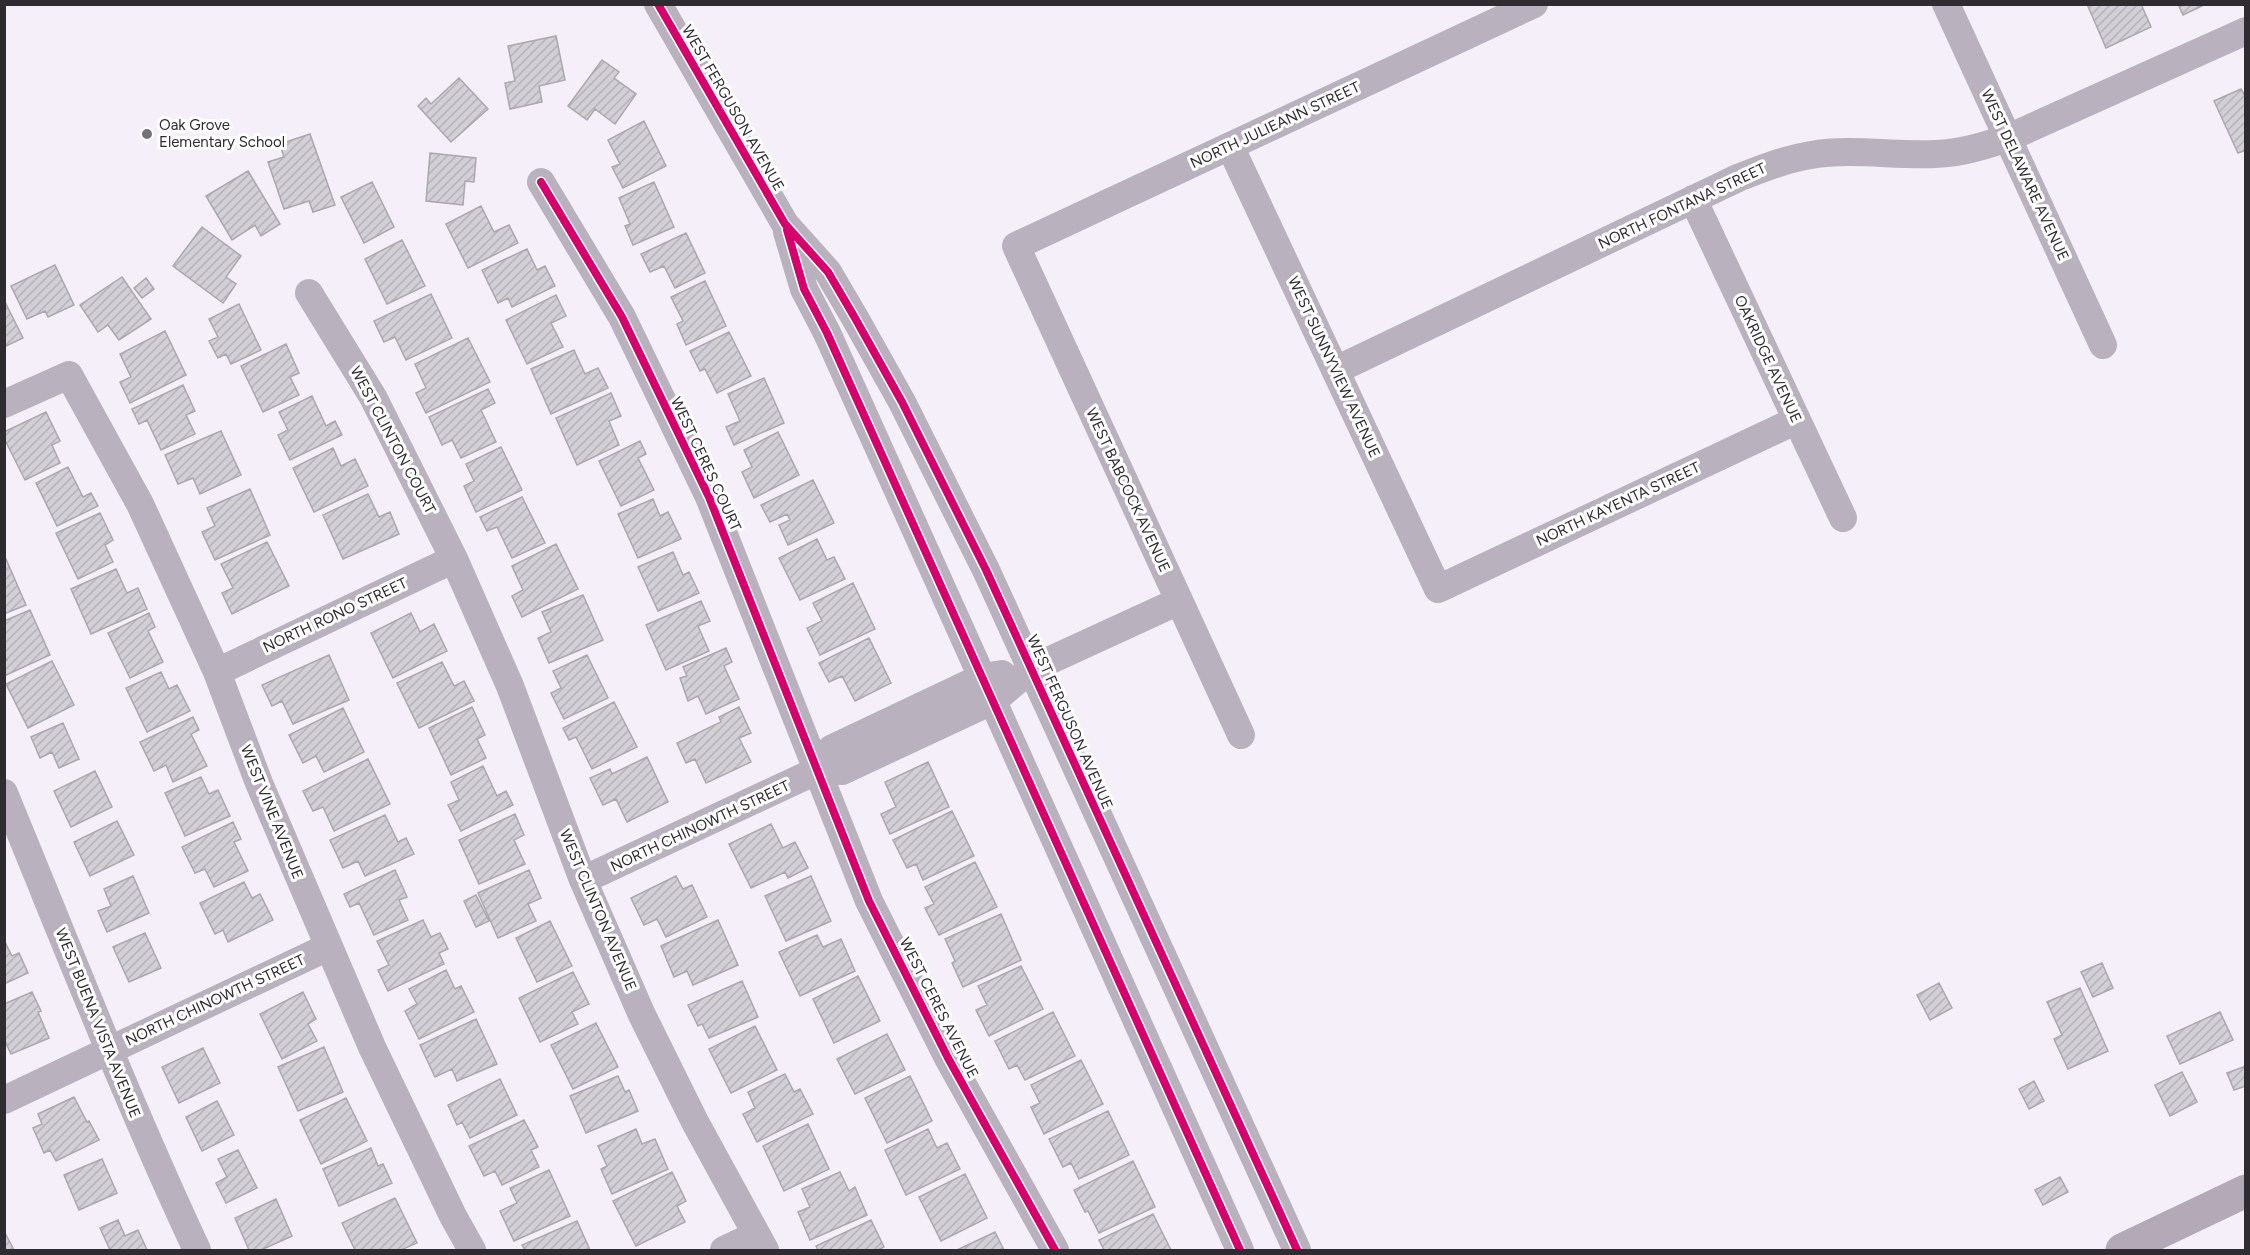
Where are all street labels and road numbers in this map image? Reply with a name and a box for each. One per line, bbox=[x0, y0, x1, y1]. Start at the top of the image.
street label: WEST FERGUSON AVENUE bbox=[678, 22, 788, 194]
street label: NORTH JULIEANN STREET bbox=[1187, 77, 1363, 172]
street label: WEST DELAWARE AVENUE bbox=[1977, 86, 2073, 264]
street label: NORTH FONTANA STREET bbox=[1595, 159, 1769, 253]
street label: WEST SUNNYVIEW AVENUE bbox=[1284, 274, 1384, 460]
street label: OAKRIDGE AVENUE bbox=[1731, 292, 1805, 426]
street label: WEST CLINTON COURT bbox=[346, 363, 440, 518]
street label: WEST CERES COURT bbox=[667, 394, 745, 535]
street label: WEST BABCOCK AVENUE bbox=[1082, 405, 1174, 575]
street label: NORTH KAYENTA STREET bbox=[1533, 458, 1703, 550]
street label: NORTH RONO STREET bbox=[260, 573, 410, 656]
street label: WEST FERGUSON AVENUE bbox=[1023, 632, 1117, 812]
street label: WEST VINE AVENUE bbox=[237, 742, 307, 882]
street label: NORTH CHINOWTH STREET bbox=[608, 776, 793, 876]
street label: WEST CLINTON AVENUE bbox=[556, 826, 640, 994]
street label: WEST BUENA VISTA AVENUE bbox=[52, 925, 144, 1121]
street label: WEST CERES AVENUE bbox=[896, 935, 982, 1081]
street label: NORTH CHINOWTH STREET bbox=[123, 950, 308, 1050]

